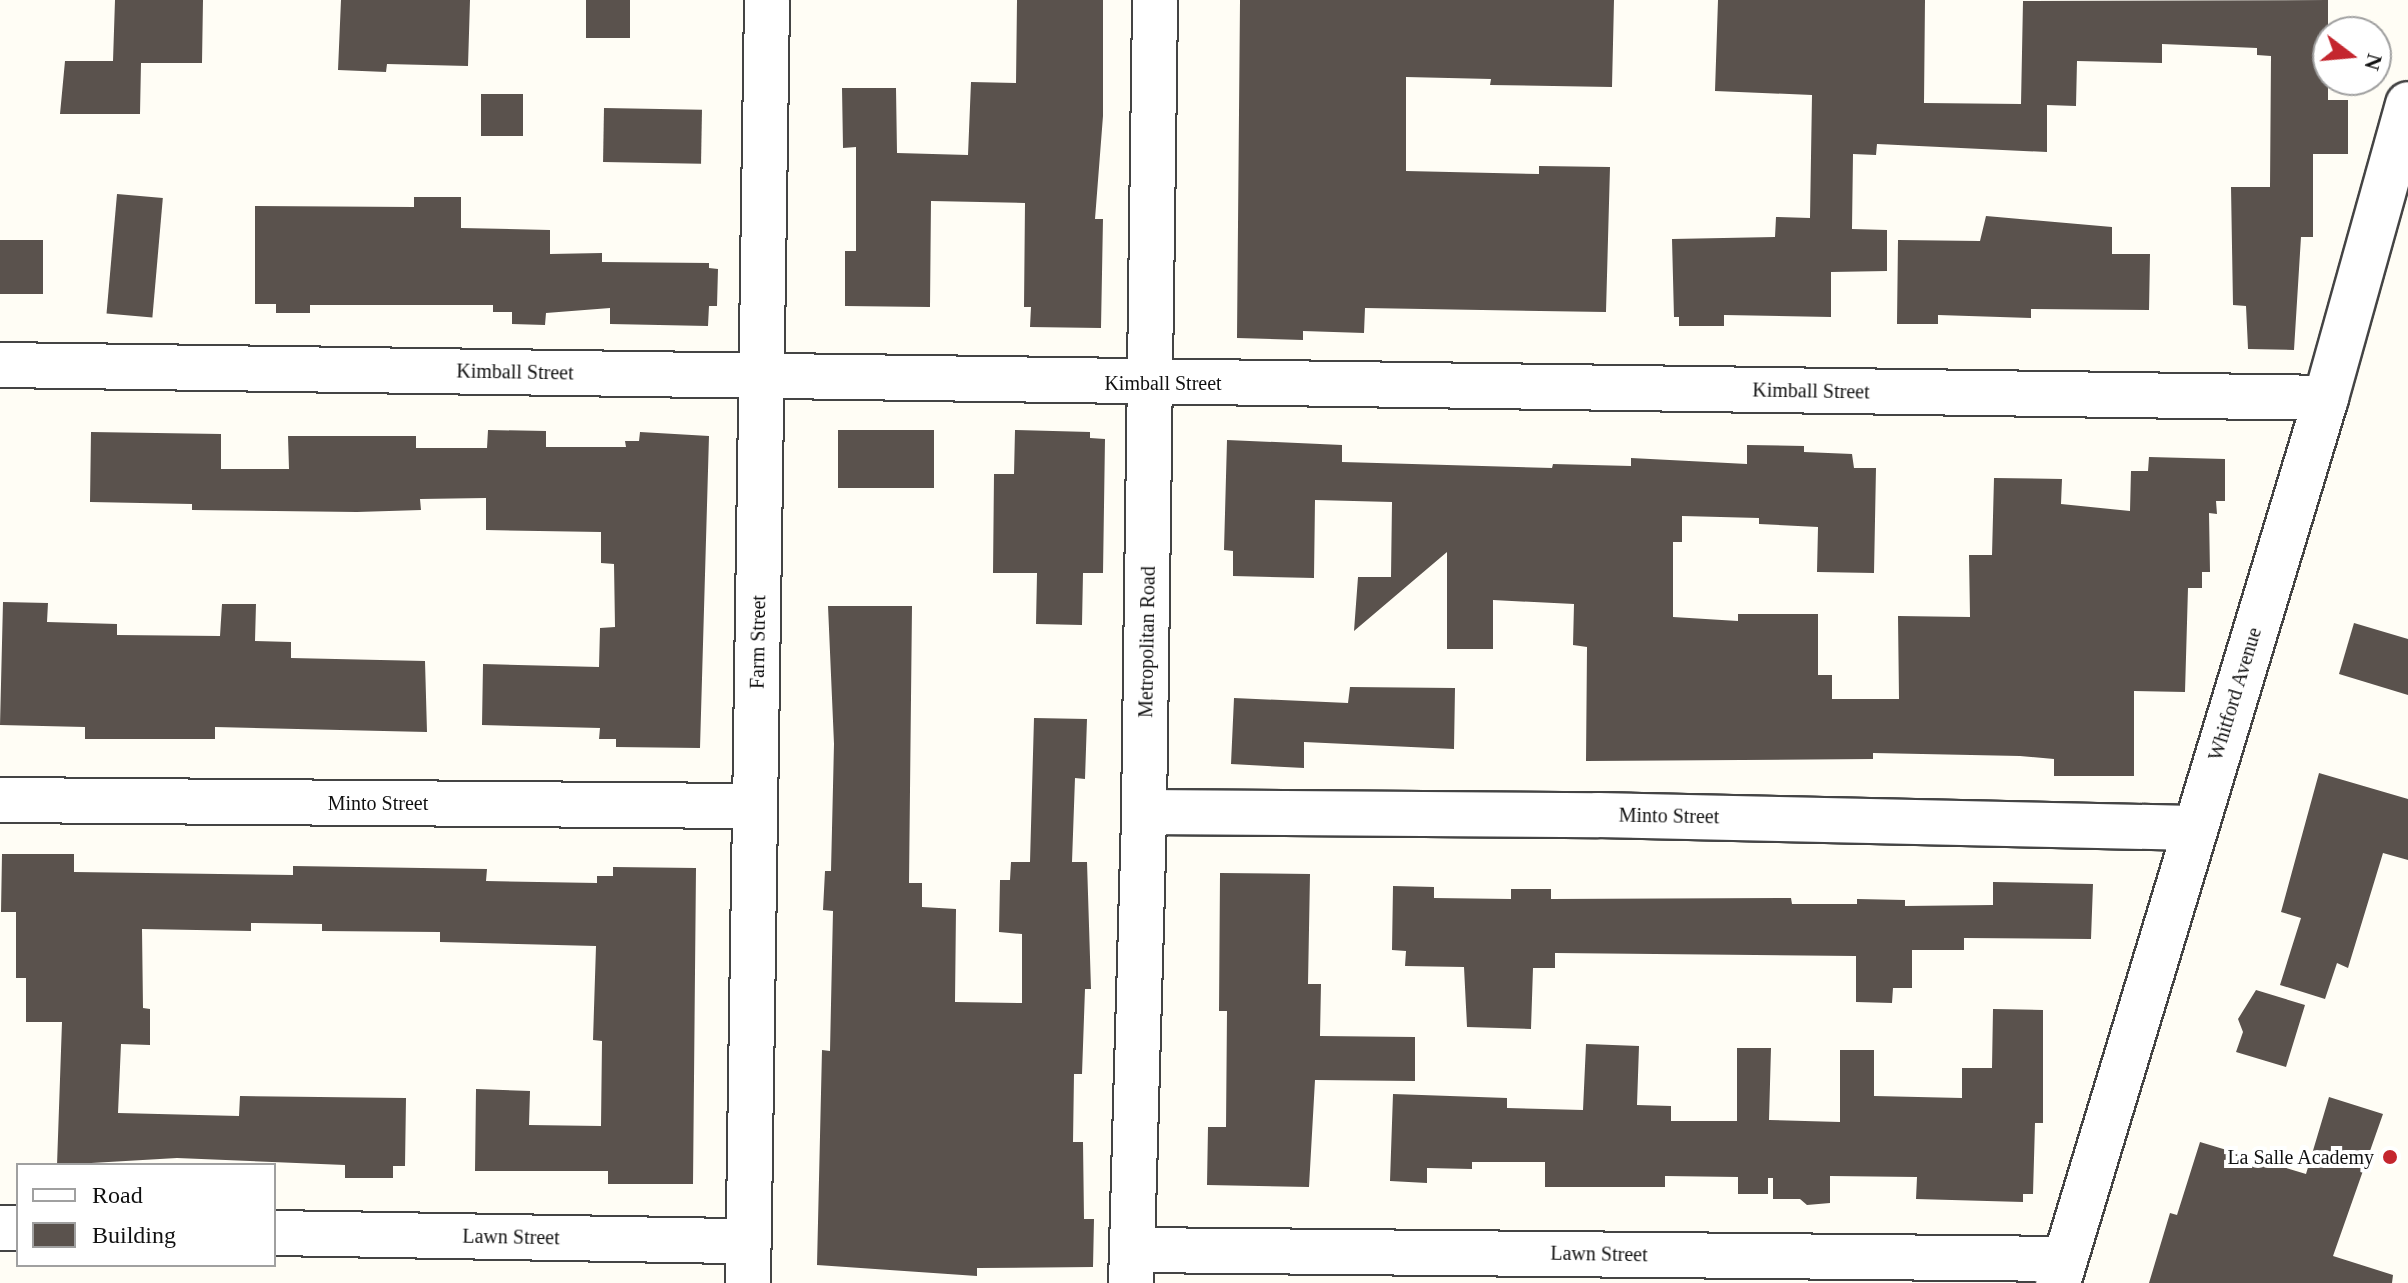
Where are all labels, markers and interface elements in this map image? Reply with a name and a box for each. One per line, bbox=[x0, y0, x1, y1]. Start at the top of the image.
north arrow bbox=[2312, 16, 2392, 96]
text: N bbox=[2359, 51, 2388, 73]
street label: Kimball Street bbox=[456, 359, 574, 385]
street label: Kimball Street bbox=[1104, 371, 1222, 395]
street label: Kimball Street bbox=[1752, 378, 1870, 404]
street label: Metropolitan Road bbox=[1134, 566, 1160, 718]
street label: Farm Street bbox=[745, 595, 771, 689]
street label: Whitford Avenue bbox=[2203, 624, 2267, 764]
street label: Minto Street bbox=[328, 791, 428, 815]
street label: Minto Street bbox=[1619, 803, 1719, 829]
place label: La Salle Academy bbox=[2226, 1145, 2374, 1169]
marker: La Salle Academy bbox=[2381, 1148, 2399, 1166]
legend bbox=[16, 1163, 276, 1267]
text: Road bbox=[92, 1182, 143, 1208]
text: Building bbox=[92, 1222, 176, 1248]
street label: Lawn Street bbox=[462, 1224, 560, 1250]
street label: Lawn Street bbox=[1550, 1241, 1648, 1267]

